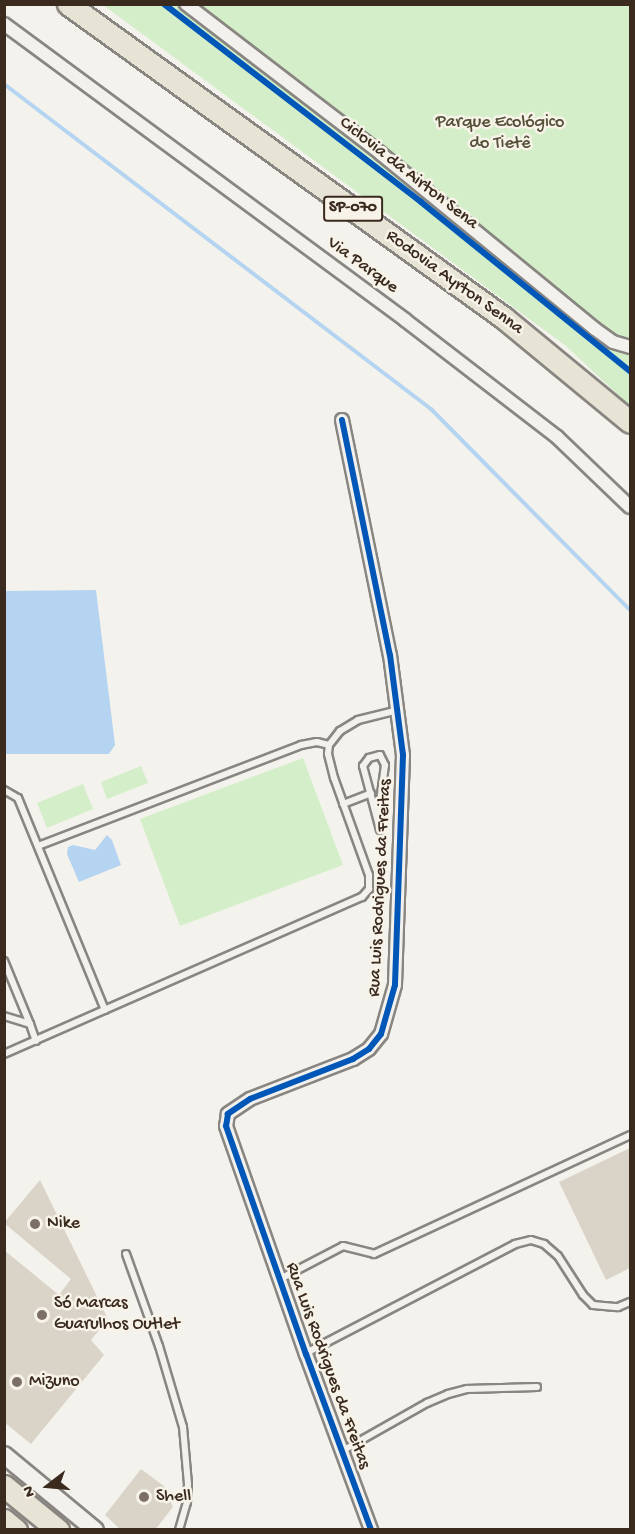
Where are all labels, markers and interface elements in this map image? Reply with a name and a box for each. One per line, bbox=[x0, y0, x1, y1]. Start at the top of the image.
street label: Ciclovia da Airton Sena bbox=[334, 113, 482, 235]
park label: Parque Ecológico do Tietê bbox=[436, 113, 564, 156]
road number: SP-070 bbox=[323, 196, 383, 222]
street label: Rodovia Ayrton Senna bbox=[381, 226, 527, 340]
street label: Via Parque bbox=[322, 233, 402, 299]
street label: Rua Luis Rodrigues da Freitas bbox=[365, 779, 397, 997]
place label: Nike bbox=[47, 1213, 80, 1235]
marker: Nike bbox=[28, 1217, 42, 1231]
street label: Rua Luis Rodrigues da Freitas bbox=[280, 1260, 374, 1472]
place label: Só Marcas Guarulhos Outlet bbox=[54, 1294, 180, 1336]
marker: Só Marcas Guarulhos Outlet bbox=[35, 1308, 49, 1322]
place label: Mizuno bbox=[29, 1371, 80, 1393]
marker: Mizuno bbox=[10, 1375, 24, 1389]
north arrow bbox=[18, 1456, 78, 1516]
text: N bbox=[20, 1483, 41, 1499]
place label: Shell bbox=[156, 1486, 191, 1508]
marker: Shell bbox=[137, 1490, 151, 1504]

